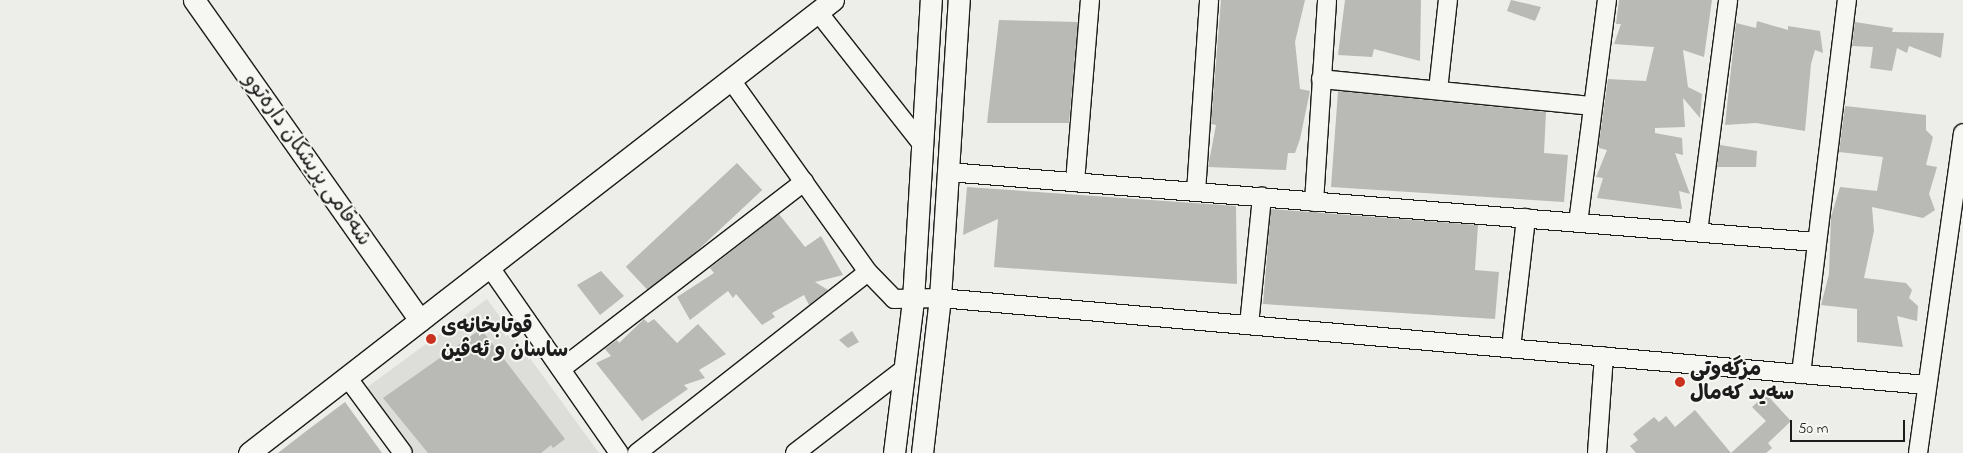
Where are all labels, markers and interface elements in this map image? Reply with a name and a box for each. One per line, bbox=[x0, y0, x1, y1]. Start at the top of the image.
street label: شەقامی پزیشکان دارەتوو bbox=[238, 69, 376, 251]
place label: قوتابخانەی ساسان و ئەڤین bbox=[441, 314, 568, 364]
marker: قوتابخانەی ساسان و ئەڤین bbox=[425, 333, 437, 345]
place label: مزگەوتی سەید کەمال bbox=[1690, 357, 1794, 407]
marker: مزگەوتی سەید کەمال bbox=[1674, 376, 1686, 388]
scale bar bbox=[1793, 410, 1908, 442]
text: 50 m bbox=[1798, 418, 1828, 440]

